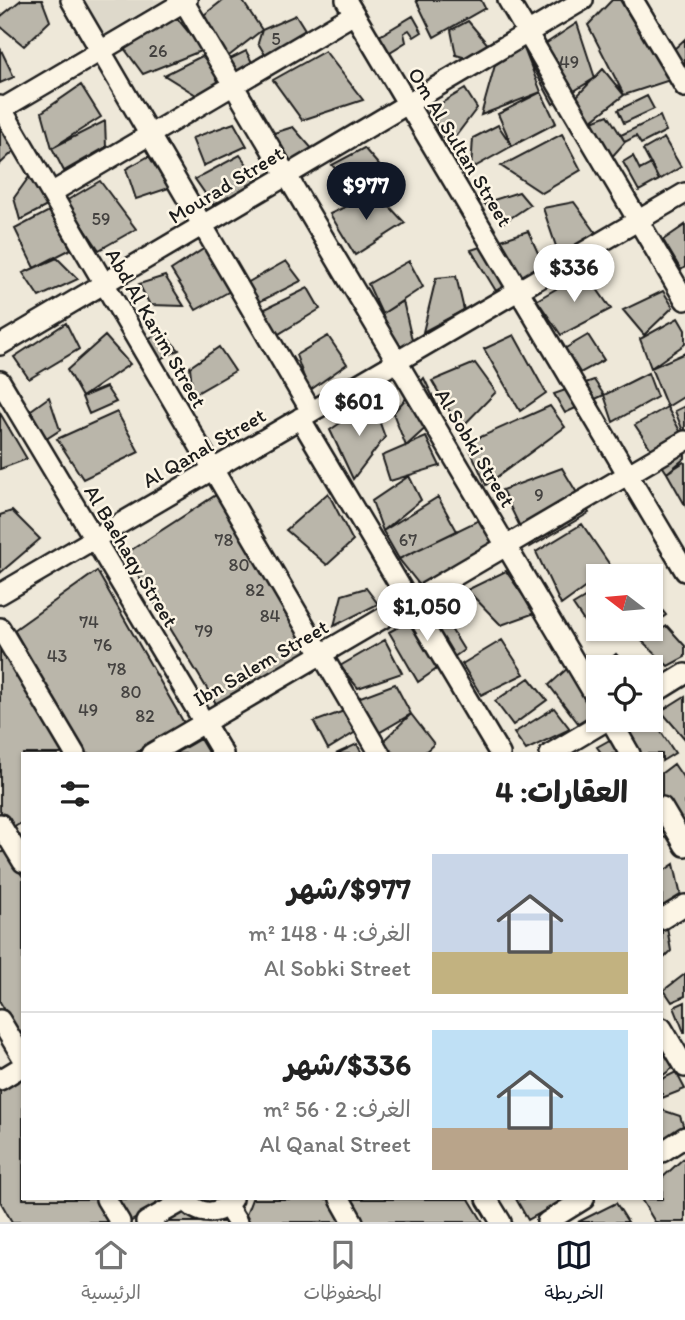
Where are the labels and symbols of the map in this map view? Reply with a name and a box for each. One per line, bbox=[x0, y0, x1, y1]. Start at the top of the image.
house number: 5 bbox=[271, 28, 281, 50]
house number: 26 bbox=[149, 40, 168, 62]
house number: 49 bbox=[559, 51, 579, 73]
street label: Om Al Sultan Street bbox=[403, 63, 518, 231]
street label: Mourad Street bbox=[164, 140, 288, 229]
pin: $977 bbox=[325, 162, 407, 222]
house number: 59 bbox=[92, 208, 110, 230]
street label: Abd Al Karim Street bbox=[101, 243, 212, 412]
pin: $336 bbox=[533, 244, 615, 304]
pin: $601 bbox=[318, 378, 400, 438]
street label: Al Sobki Street bbox=[430, 384, 521, 512]
street label: Al Qanal Street bbox=[138, 402, 270, 493]
street label: Al Baehaqy Street bbox=[79, 480, 184, 631]
house number: 9 bbox=[534, 484, 544, 506]
house number: 78 bbox=[215, 529, 234, 551]
house number: 67 bbox=[399, 529, 417, 551]
house number: 80 bbox=[229, 554, 249, 576]
north arrow bbox=[586, 564, 663, 640]
house number: 82 bbox=[245, 579, 265, 601]
pin: $1,050 bbox=[370, 584, 484, 643]
house number: 84 bbox=[260, 605, 281, 627]
house number: 74 bbox=[79, 611, 99, 633]
street label: Ibn Salem Street bbox=[189, 614, 333, 711]
house number: 79 bbox=[195, 620, 213, 642]
house number: 76 bbox=[94, 634, 112, 656]
house number: 43 bbox=[47, 645, 67, 667]
house number: 78 bbox=[108, 658, 127, 680]
house number: 80 bbox=[121, 681, 141, 703]
house number: 49 bbox=[78, 699, 98, 721]
house number: 82 bbox=[135, 705, 155, 727]

